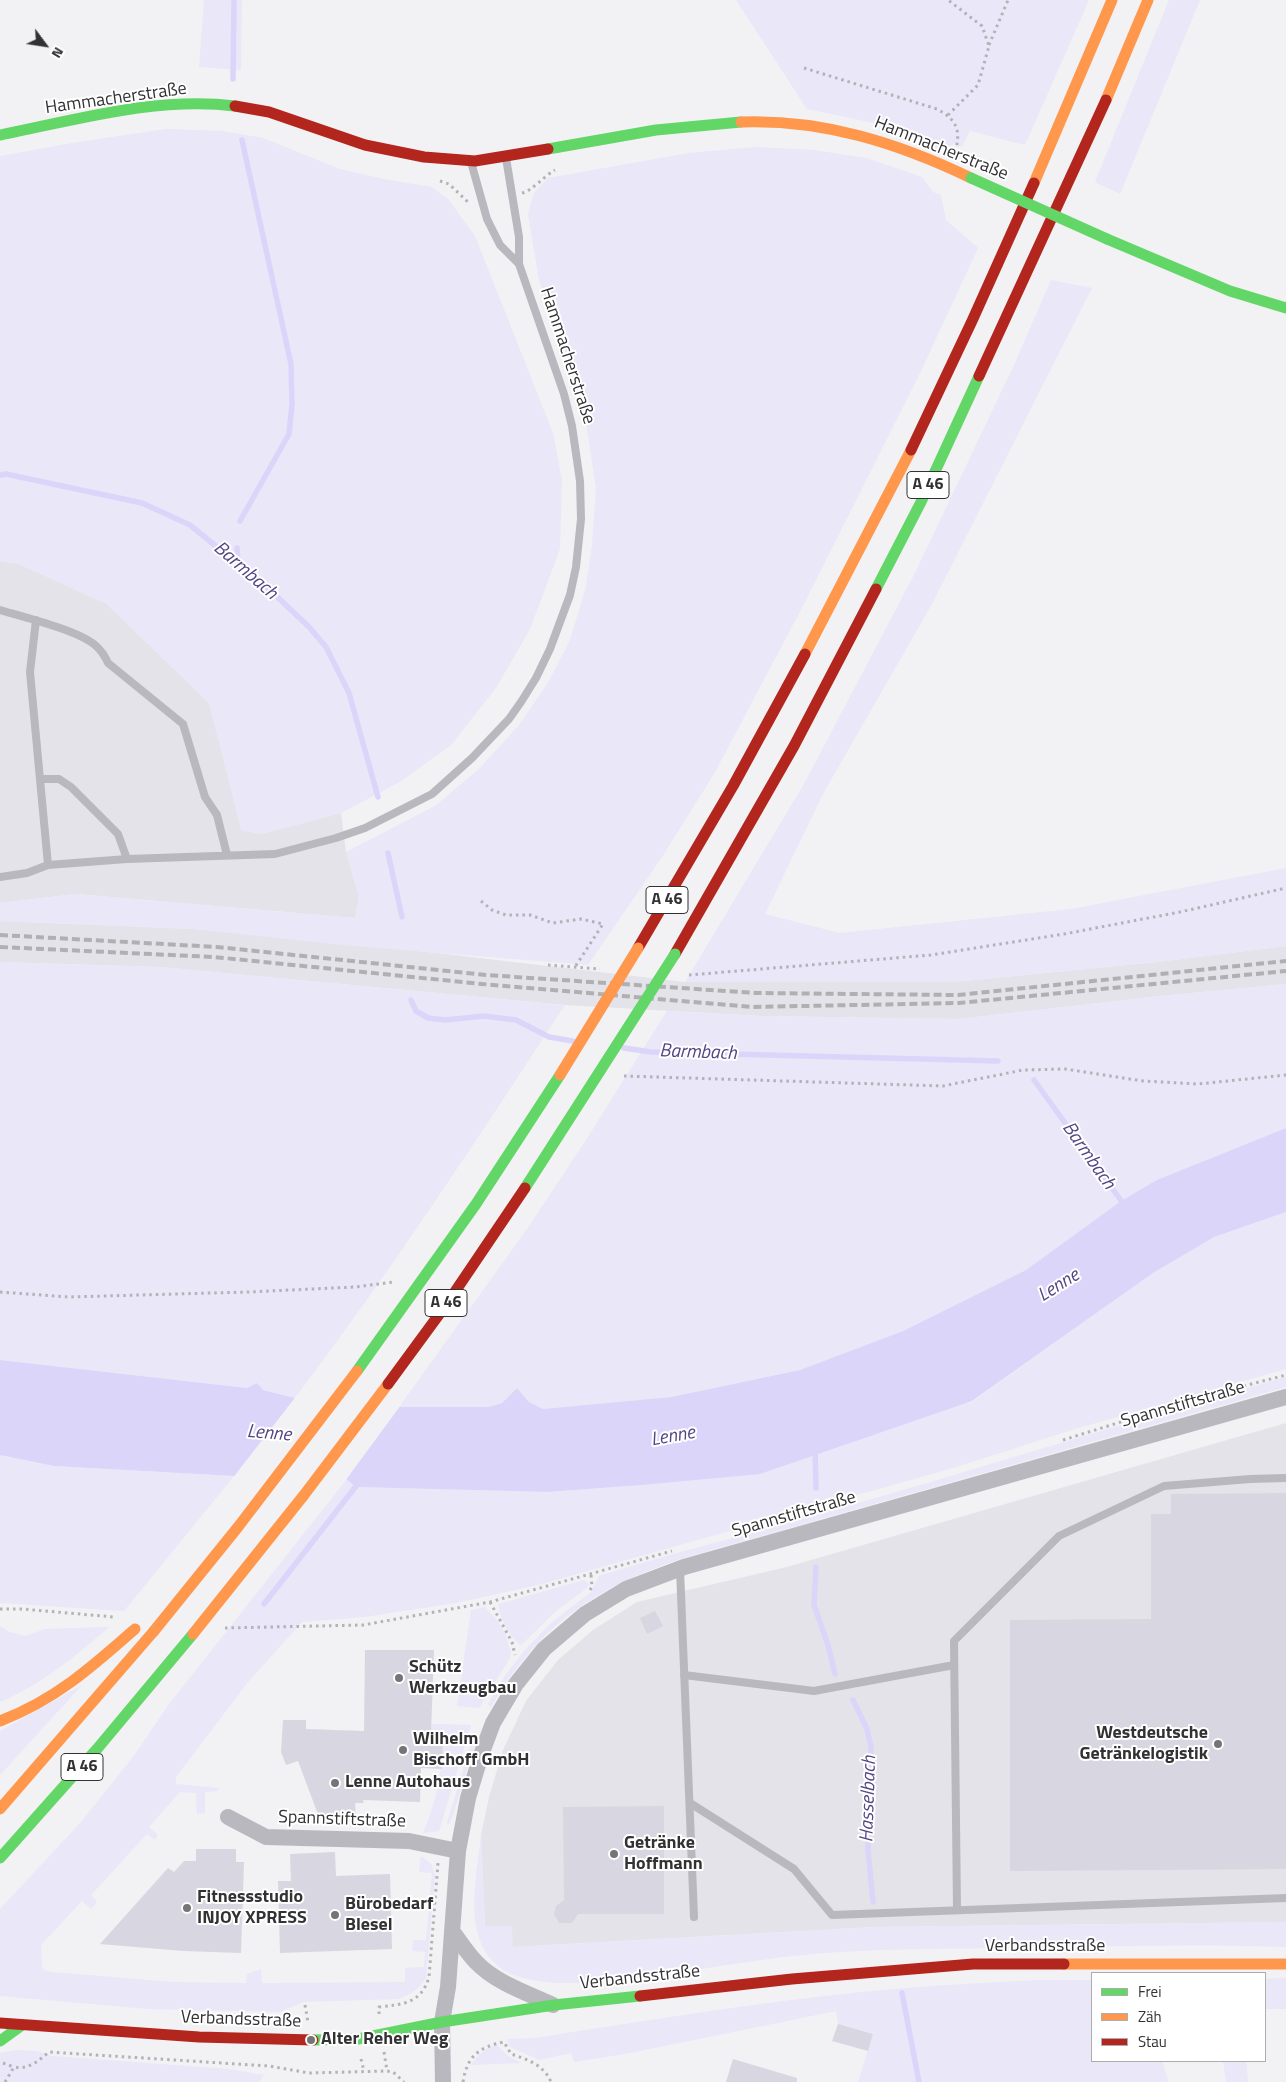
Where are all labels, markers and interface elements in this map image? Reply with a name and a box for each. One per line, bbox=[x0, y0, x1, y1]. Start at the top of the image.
north arrow bbox=[20, 20, 70, 70]
text: N bbox=[47, 43, 70, 63]
street label: Hammacherstraße bbox=[44, 78, 188, 120]
street label: Hammacherstraße bbox=[871, 112, 1011, 186]
street label: Hammacherstraße bbox=[535, 285, 599, 427]
road number: A 46 bbox=[907, 472, 949, 498]
water label: Barmbach bbox=[208, 537, 282, 605]
road number: A 46 bbox=[646, 886, 688, 914]
water label: Barmbach bbox=[659, 1040, 737, 1066]
water label: Barmbach bbox=[1056, 1118, 1120, 1194]
water label: Lenne bbox=[1034, 1265, 1084, 1307]
road number: A 46 bbox=[425, 1290, 467, 1316]
street label: Spannstiftstraße bbox=[1119, 1377, 1247, 1433]
water label: Lenne bbox=[246, 1421, 292, 1447]
water label: Lenne bbox=[649, 1422, 697, 1452]
street label: Spannstiftstraße bbox=[730, 1487, 858, 1543]
place label: Schütz Werkzeugbau bbox=[409, 1657, 516, 1700]
marker: Schütz Werkzeugbau bbox=[393, 1672, 405, 1684]
place label: Westdeutsche Getränkelogistik bbox=[1079, 1723, 1208, 1766]
place label: Wilhelm Bischoff GmbH bbox=[413, 1729, 529, 1772]
marker: Westdeutsche Getränkelogistik bbox=[1212, 1738, 1224, 1750]
marker: Wilhelm Bischoff GmbH bbox=[397, 1744, 409, 1756]
road number: A 46 bbox=[61, 1754, 103, 1780]
water label: Hasselbach bbox=[856, 1755, 882, 1843]
place label: Lenne Autohaus bbox=[345, 1772, 470, 1794]
marker: Lenne Autohaus bbox=[329, 1777, 341, 1789]
street label: Spannstiftstraße bbox=[278, 1807, 406, 1833]
place label: Getränke Hoffmann bbox=[624, 1833, 703, 1876]
marker: Getränke Hoffmann bbox=[608, 1848, 620, 1860]
place label: Fitnessstudio INJOY XPRESS bbox=[197, 1887, 307, 1930]
place label: Bürobedarf Blesel bbox=[345, 1894, 433, 1936]
marker: Fitnessstudio INJOY XPRESS bbox=[181, 1902, 193, 1914]
marker: Bürobedarf Blesel bbox=[329, 1909, 341, 1921]
street label: Verbandsstraße bbox=[985, 1936, 1105, 1958]
street label: Verbandsstraße bbox=[579, 1961, 701, 1995]
legend bbox=[1091, 1972, 1266, 2062]
text: Frei bbox=[1138, 1980, 1161, 2003]
text: Zäh bbox=[1138, 2005, 1162, 2028]
street label: Verbandsstraße bbox=[180, 2007, 302, 2033]
place label: Alter Reher Weg bbox=[321, 2029, 448, 2051]
text: Stau bbox=[1138, 2030, 1167, 2053]
marker: Alter Reher Weg bbox=[305, 2034, 317, 2046]

